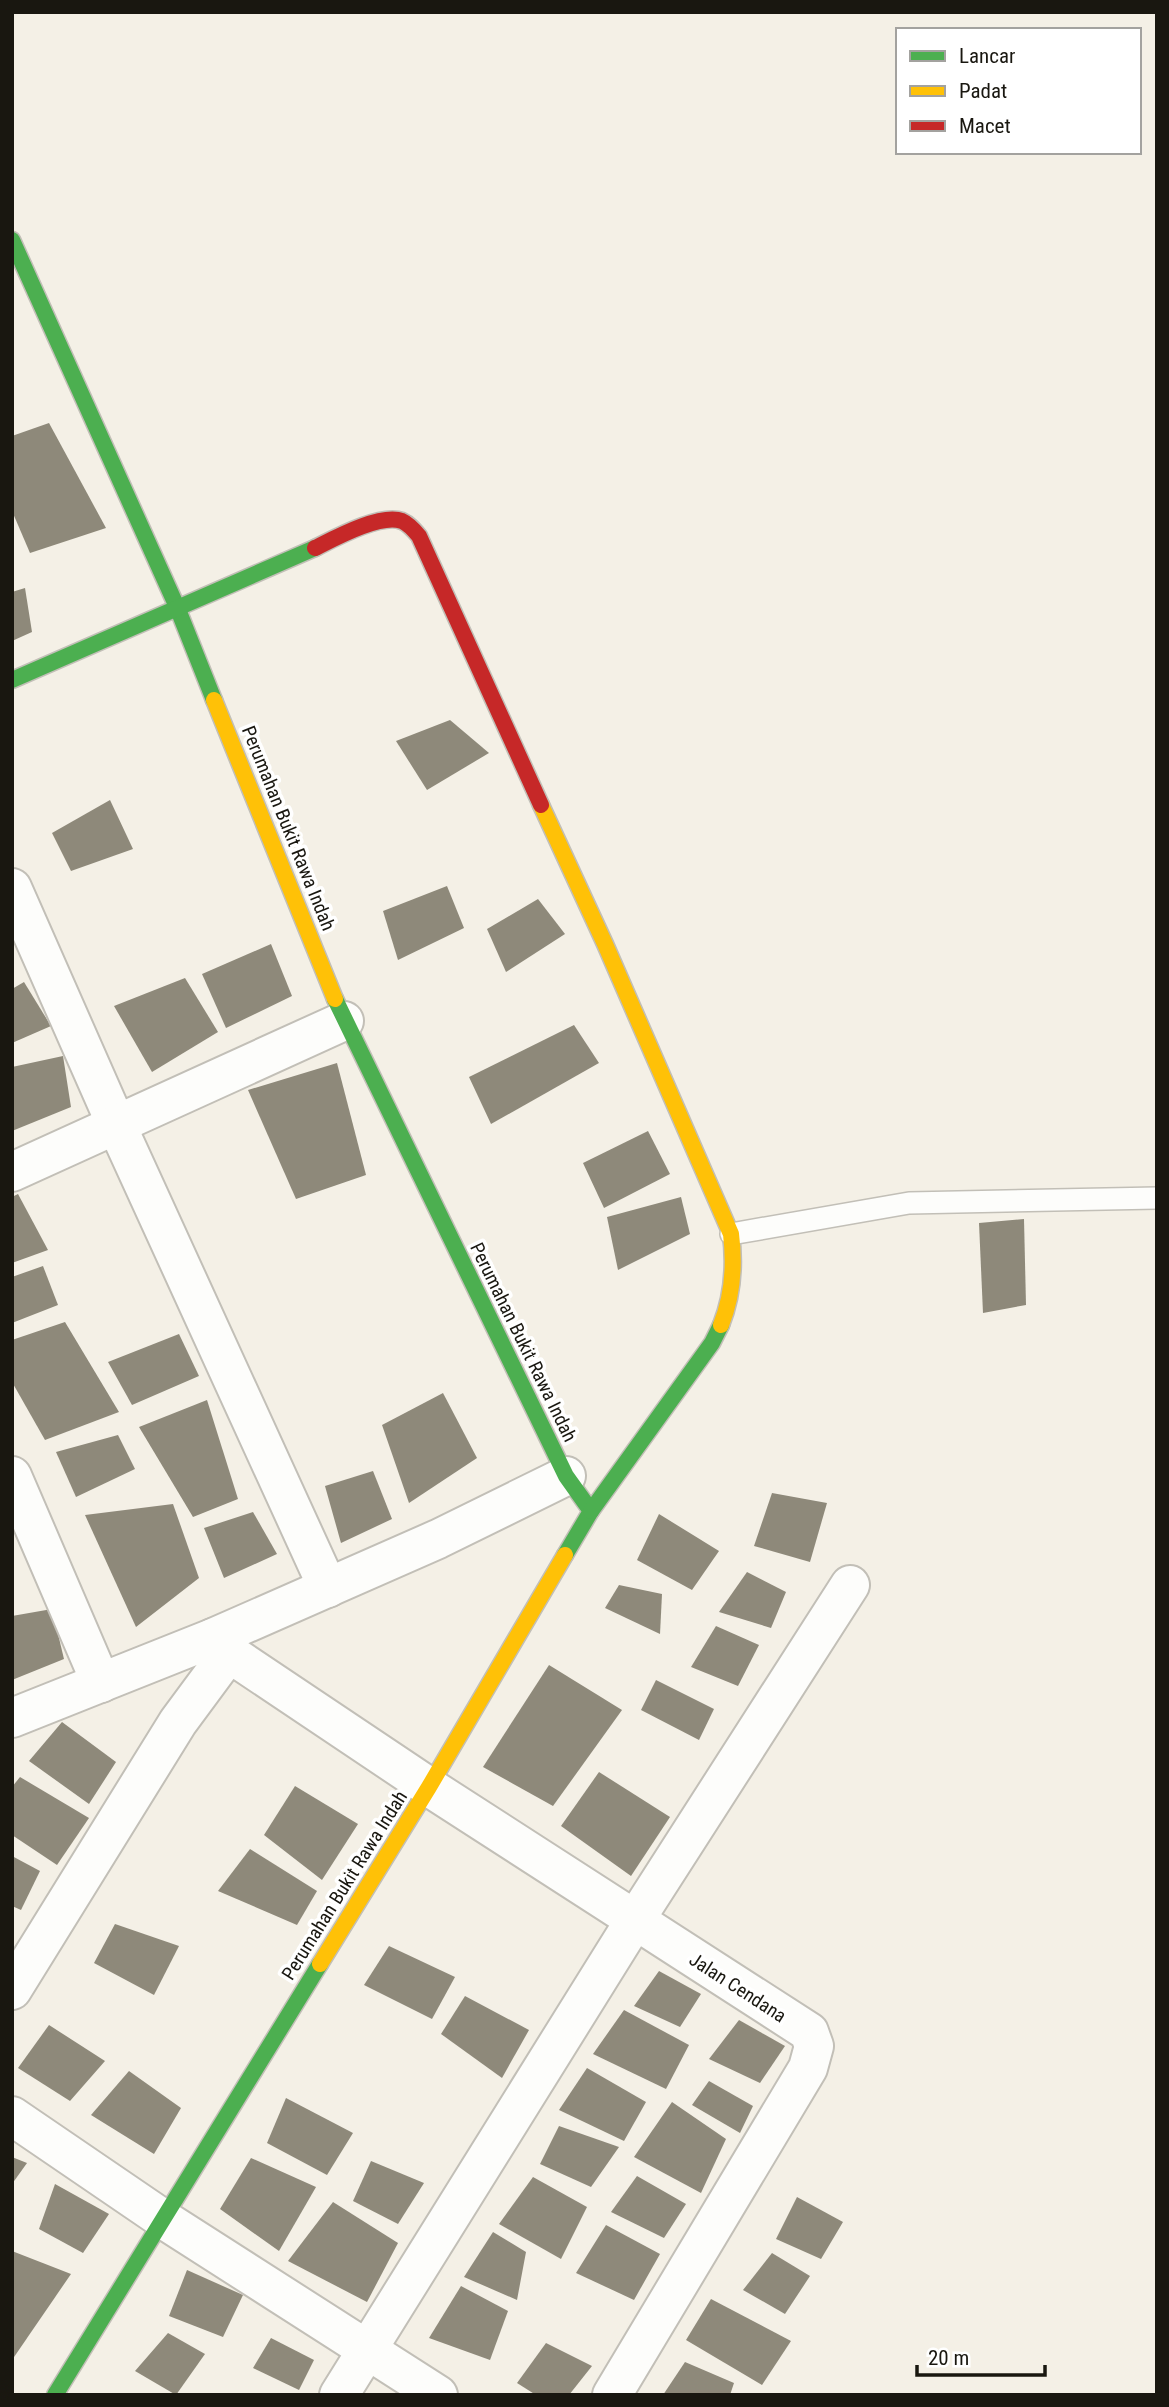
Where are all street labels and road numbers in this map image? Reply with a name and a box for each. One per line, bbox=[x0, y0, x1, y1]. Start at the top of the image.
street label: Perumahan Bukit Rawa Indah bbox=[237, 723, 340, 934]
street label: Perumahan Bukit Rawa Indah bbox=[465, 1239, 582, 1446]
street label: Perumahan Bukit Rawa Indah bbox=[277, 1786, 412, 1984]
street label: Jalan Cendana bbox=[685, 1948, 791, 2027]

